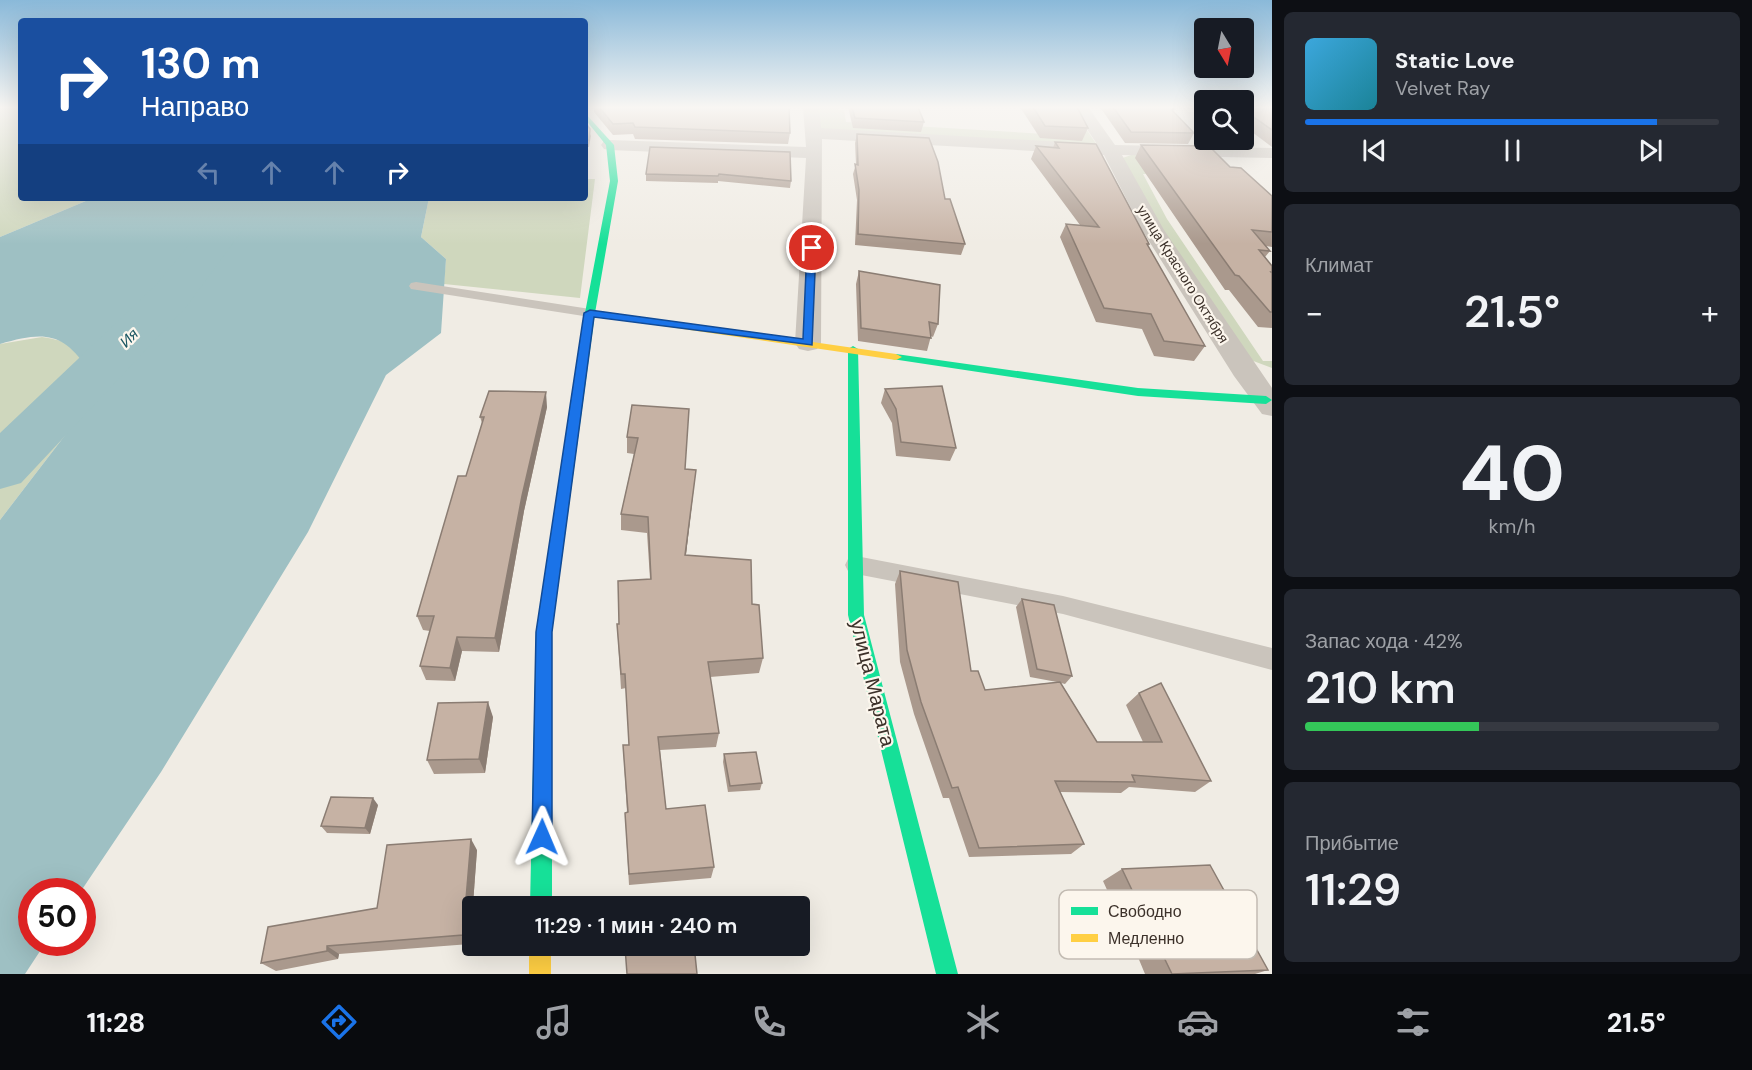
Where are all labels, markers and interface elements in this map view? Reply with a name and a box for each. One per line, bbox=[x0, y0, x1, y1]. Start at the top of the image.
north arrow bbox=[1194, 18, 1254, 78]
map controls bbox=[1194, 18, 1254, 150]
text: 130 m bbox=[141, 36, 261, 91]
icon: right bbox=[42, 42, 120, 120]
text: Static Love bbox=[1395, 46, 1515, 75]
text: Velvet Ray bbox=[1395, 75, 1490, 101]
text: Направо bbox=[141, 89, 249, 124]
button: search bbox=[1194, 90, 1254, 150]
icon: previous bbox=[1358, 134, 1391, 167]
icon: pause bbox=[1496, 134, 1529, 167]
icon: next bbox=[1634, 134, 1667, 167]
icon: left bbox=[192, 156, 225, 189]
icon: ahead bbox=[255, 156, 288, 189]
icon: ahead bbox=[318, 156, 351, 189]
icon: right bbox=[381, 156, 414, 189]
street label: улица Красного Октября bbox=[1133, 202, 1233, 346]
pin bbox=[786, 222, 837, 273]
icon: arrive bbox=[795, 231, 828, 264]
text: Климат bbox=[1305, 252, 1373, 278]
text: 21.5° bbox=[1464, 282, 1560, 341]
text: − bbox=[1305, 291, 1323, 334]
text: + bbox=[1701, 291, 1719, 334]
water label: Ия bbox=[115, 324, 143, 352]
text: 40 bbox=[1459, 423, 1565, 524]
text: km/h bbox=[1488, 513, 1536, 539]
street label: улица Марата bbox=[845, 617, 902, 750]
text: Запас хода · 42% bbox=[1305, 628, 1463, 654]
text: 210 km bbox=[1305, 658, 1456, 717]
position arrow bbox=[510, 805, 574, 869]
text: Прибытие bbox=[1305, 830, 1399, 856]
text: 11:29 bbox=[1305, 860, 1401, 919]
speed limit sign: 50 bbox=[18, 878, 96, 956]
legend bbox=[1059, 890, 1257, 959]
text: Свободно bbox=[1108, 901, 1182, 922]
text: 11:29 · 1 мин · 240 m bbox=[535, 911, 737, 940]
text: Медленно bbox=[1108, 928, 1184, 949]
icon: directions bbox=[318, 1001, 360, 1043]
icon: music bbox=[533, 1001, 575, 1043]
icon: phone bbox=[748, 1001, 790, 1043]
icon: climate bbox=[962, 1001, 1004, 1043]
icon: car bbox=[1177, 1001, 1219, 1043]
icon: filters bbox=[1392, 1001, 1434, 1043]
text: 11:28 bbox=[86, 1005, 145, 1040]
text: 21.5° bbox=[1607, 1005, 1666, 1040]

